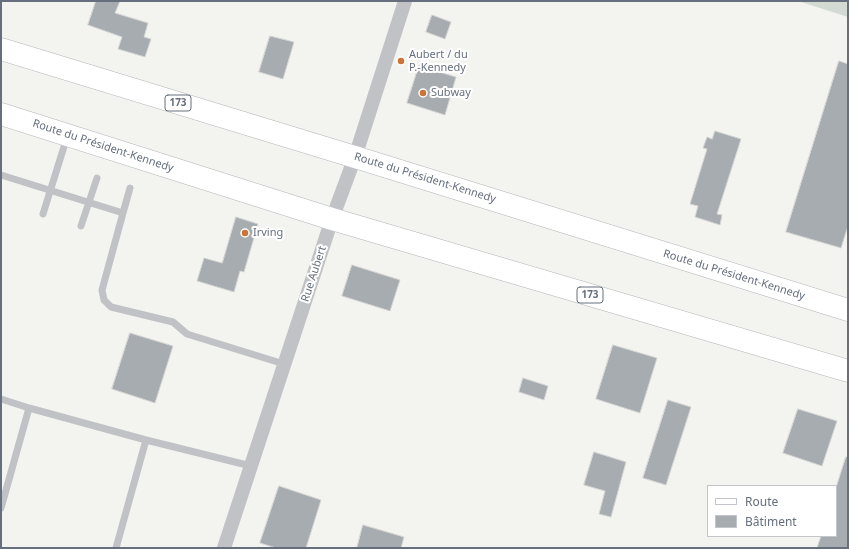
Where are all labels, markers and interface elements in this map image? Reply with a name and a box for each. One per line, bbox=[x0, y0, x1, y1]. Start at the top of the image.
place label: Aubert / du P.-Kennedy bbox=[409, 48, 468, 74]
marker: Aubert / du P.-Kennedy bbox=[396, 56, 406, 66]
place label: Subway bbox=[431, 86, 471, 100]
marker: Subway bbox=[418, 88, 428, 98]
road number: 173 bbox=[165, 95, 191, 111]
street label: Route du Président-Kennedy bbox=[31, 117, 175, 175]
street label: Route du Président-Kennedy bbox=[353, 150, 497, 206]
place label: Irving bbox=[253, 226, 283, 240]
marker: Irving bbox=[240, 228, 250, 238]
street label: Rue Aubert bbox=[299, 244, 329, 304]
street label: Route du Président-Kennedy bbox=[662, 247, 806, 303]
road number: 173 bbox=[577, 287, 603, 303]
legend bbox=[707, 485, 837, 537]
text: Route bbox=[745, 493, 778, 510]
text: Bâtiment bbox=[745, 513, 797, 530]

